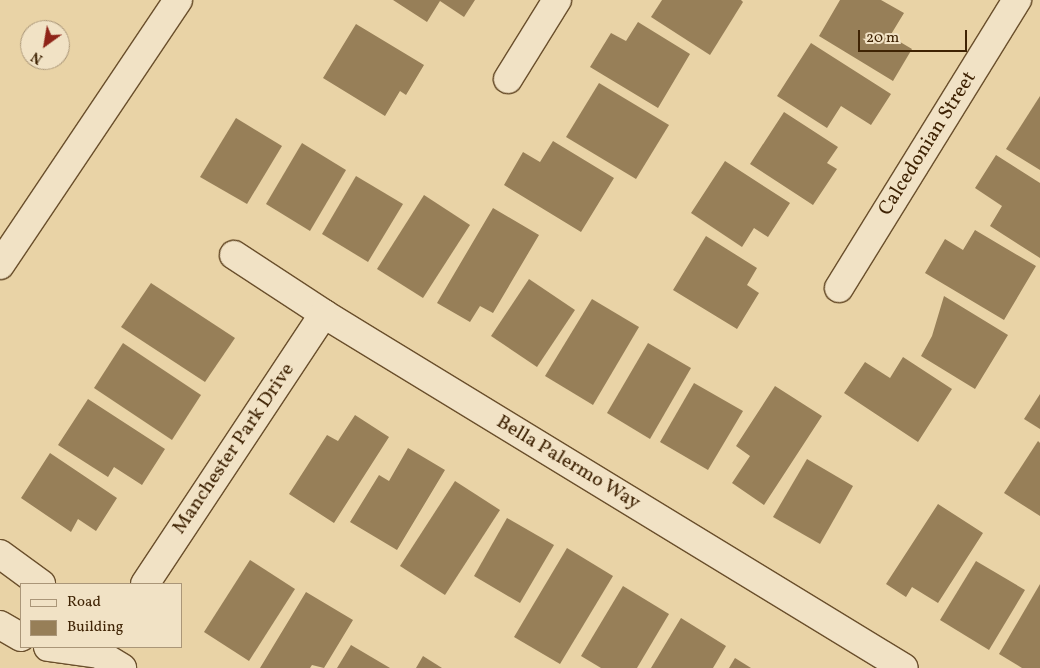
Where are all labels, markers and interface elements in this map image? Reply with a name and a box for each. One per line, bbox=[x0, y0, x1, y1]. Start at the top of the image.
north arrow bbox=[20, 20, 70, 70]
scale bar bbox=[860, 20, 969, 52]
text: 20 m bbox=[866, 28, 899, 49]
text: N bbox=[28, 47, 47, 68]
street label: Calcedonian Street bbox=[874, 67, 982, 221]
street label: Manchester Park Drive bbox=[168, 359, 300, 539]
street label: Bella Palermo Way bbox=[491, 410, 645, 516]
legend bbox=[20, 583, 182, 648]
text: Road bbox=[67, 592, 101, 613]
text: Building bbox=[67, 617, 123, 638]

